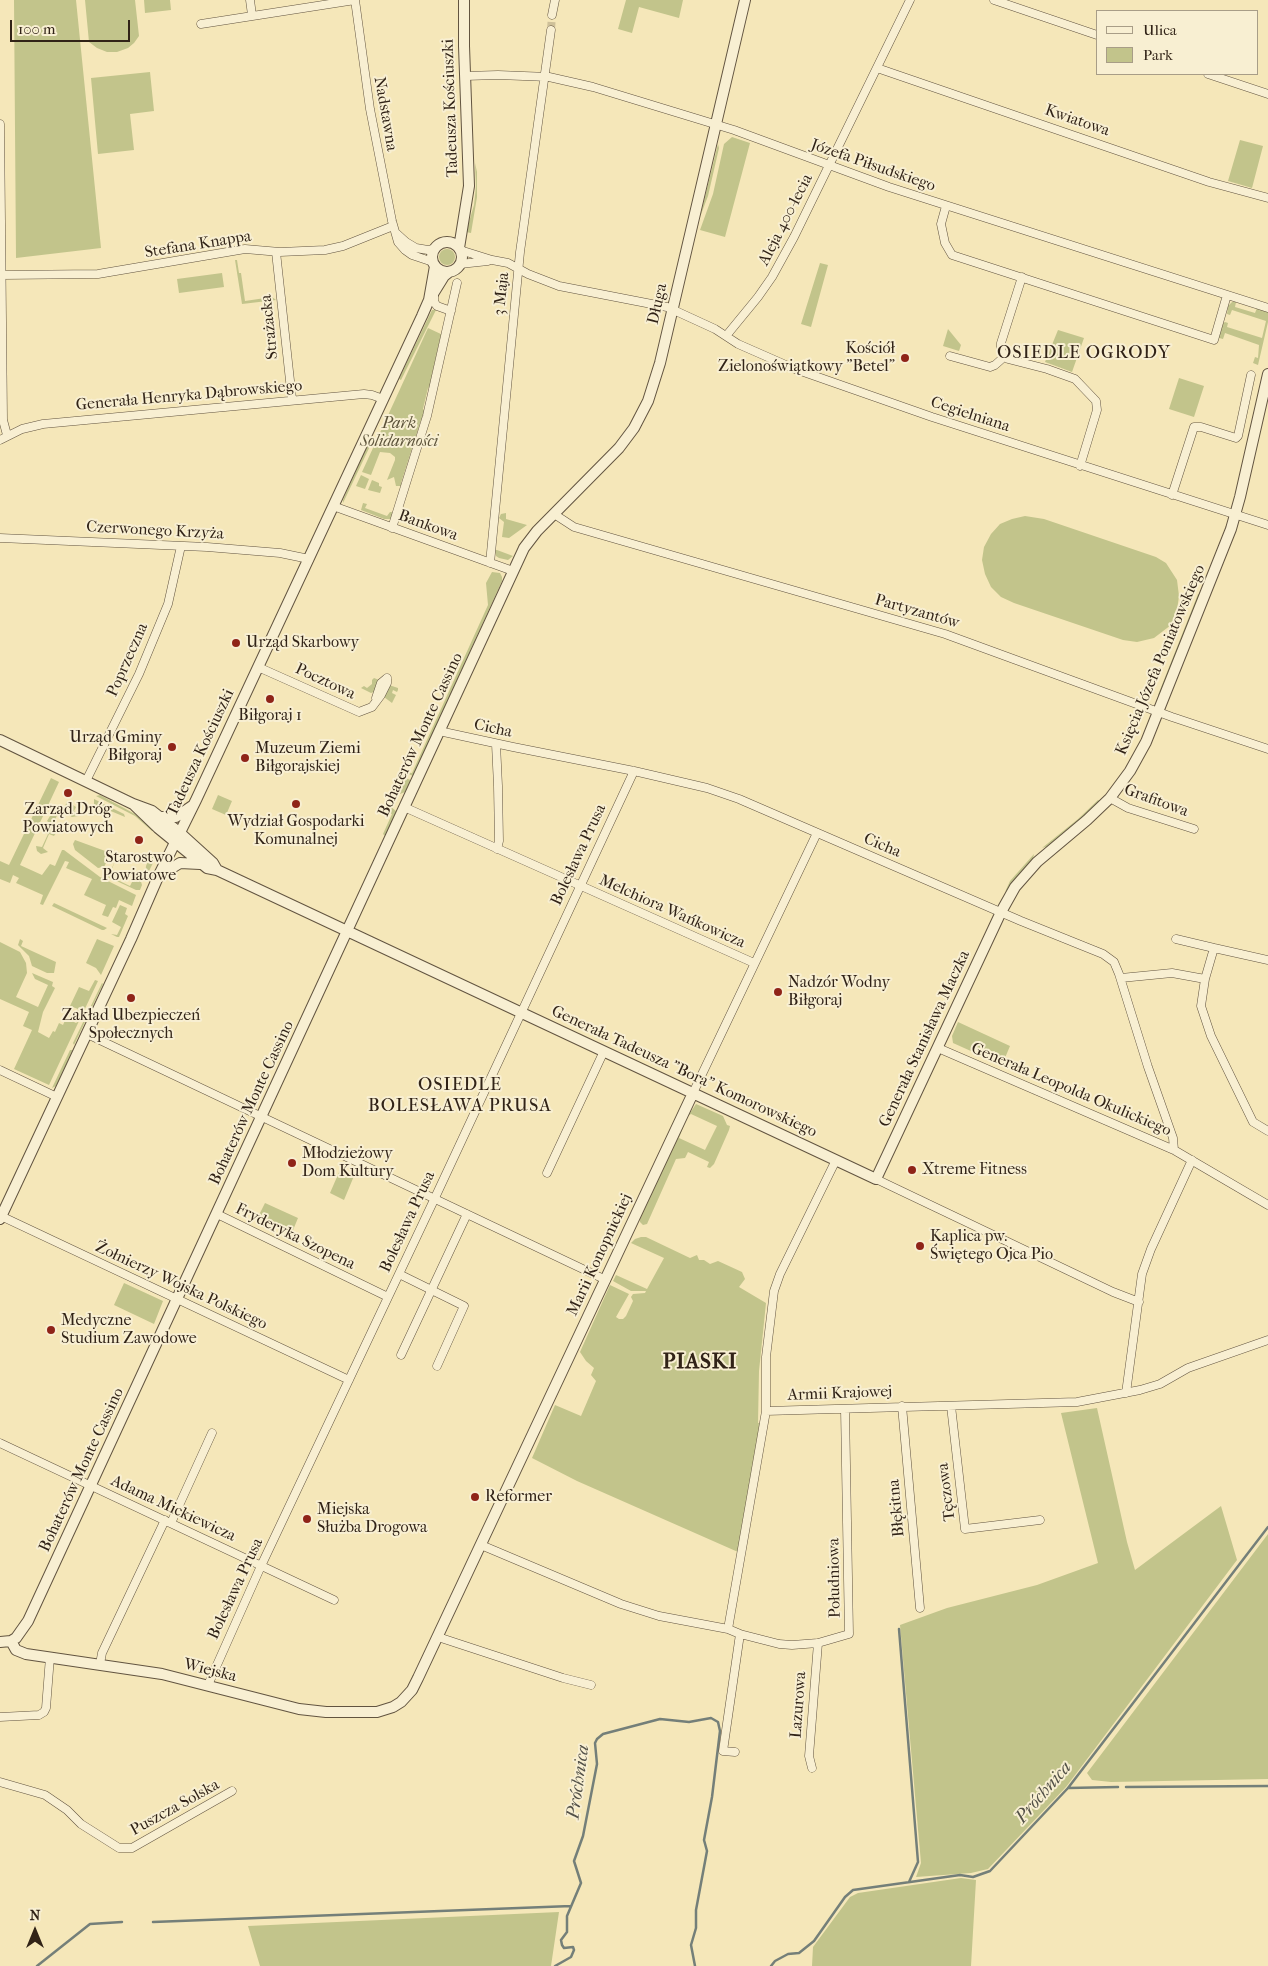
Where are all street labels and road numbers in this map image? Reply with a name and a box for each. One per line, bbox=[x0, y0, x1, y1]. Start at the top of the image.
street label: Tadeusza Kościuszki bbox=[439, 39, 463, 177]
street label: Nadstawna bbox=[369, 75, 401, 153]
street label: Kwiatowa bbox=[1042, 101, 1112, 141]
street label: Józefa Piłsudskiego bbox=[808, 136, 938, 196]
street label: Aleja 400-lecia bbox=[755, 171, 817, 269]
street label: Stefana Knappa bbox=[143, 227, 253, 263]
street label: 3 Maja bbox=[490, 271, 514, 317]
street label: Długa bbox=[644, 282, 672, 326]
street label: Strażacka bbox=[257, 294, 283, 360]
street label: Generała Henryka Dąbrowskiego bbox=[75, 377, 303, 415]
street label: Cegielniana bbox=[928, 393, 1012, 437]
street label: Bankowa bbox=[396, 506, 460, 546]
street label: Czerwonego Krzyża bbox=[86, 518, 224, 544]
street label: Księcia Józefa Poniatowskiego bbox=[1112, 562, 1210, 758]
street label: Partyzantów bbox=[872, 591, 962, 633]
street label: Poprzeczna bbox=[103, 620, 153, 700]
street label: Bohaterów Monte Cassino bbox=[374, 650, 468, 820]
street label: Pocztowa bbox=[292, 660, 358, 704]
street label: Tadeusza Kościuszki bbox=[163, 686, 239, 820]
street label: Cicha bbox=[472, 716, 514, 742]
street label: Grafitowa bbox=[1121, 781, 1191, 821]
street label: Bolesława Prusa bbox=[547, 801, 611, 909]
street label: Cicha bbox=[860, 830, 904, 862]
street label: Melchiora Wańkowicza bbox=[596, 871, 748, 953]
street label: Generała Stanisława Maczka bbox=[876, 948, 974, 1130]
street label: Generała Tadeusza "Bora" Komorowskiego bbox=[548, 1002, 820, 1142]
street label: Bohaterów Monte Cassino bbox=[205, 1018, 299, 1188]
street label: Generała Leopolda Okulickiego bbox=[968, 1039, 1174, 1141]
street label: Bolesława Prusa bbox=[376, 1168, 440, 1276]
street label: Marii Konopnickiej bbox=[563, 1191, 637, 1319]
street label: Fryderyka Szopena bbox=[232, 1200, 358, 1274]
street label: Żołnierzy Wojska Polskiego bbox=[92, 1238, 270, 1334]
street label: Armii Krajowej bbox=[787, 1383, 893, 1405]
street label: Bohaterów Monte Cassino bbox=[35, 1385, 129, 1555]
street label: Tęczowa bbox=[934, 1462, 960, 1522]
street label: Adama Mickiewicza bbox=[108, 1472, 238, 1546]
street label: Błękitna bbox=[885, 1478, 909, 1538]
street label: Bolesława Prusa bbox=[204, 1535, 268, 1643]
street label: Południowa bbox=[825, 1538, 845, 1618]
street label: Wiejska bbox=[182, 1655, 238, 1687]
street label: Lazurowa bbox=[787, 1671, 811, 1739]
street label: Puszcza Solska bbox=[127, 1776, 223, 1840]

